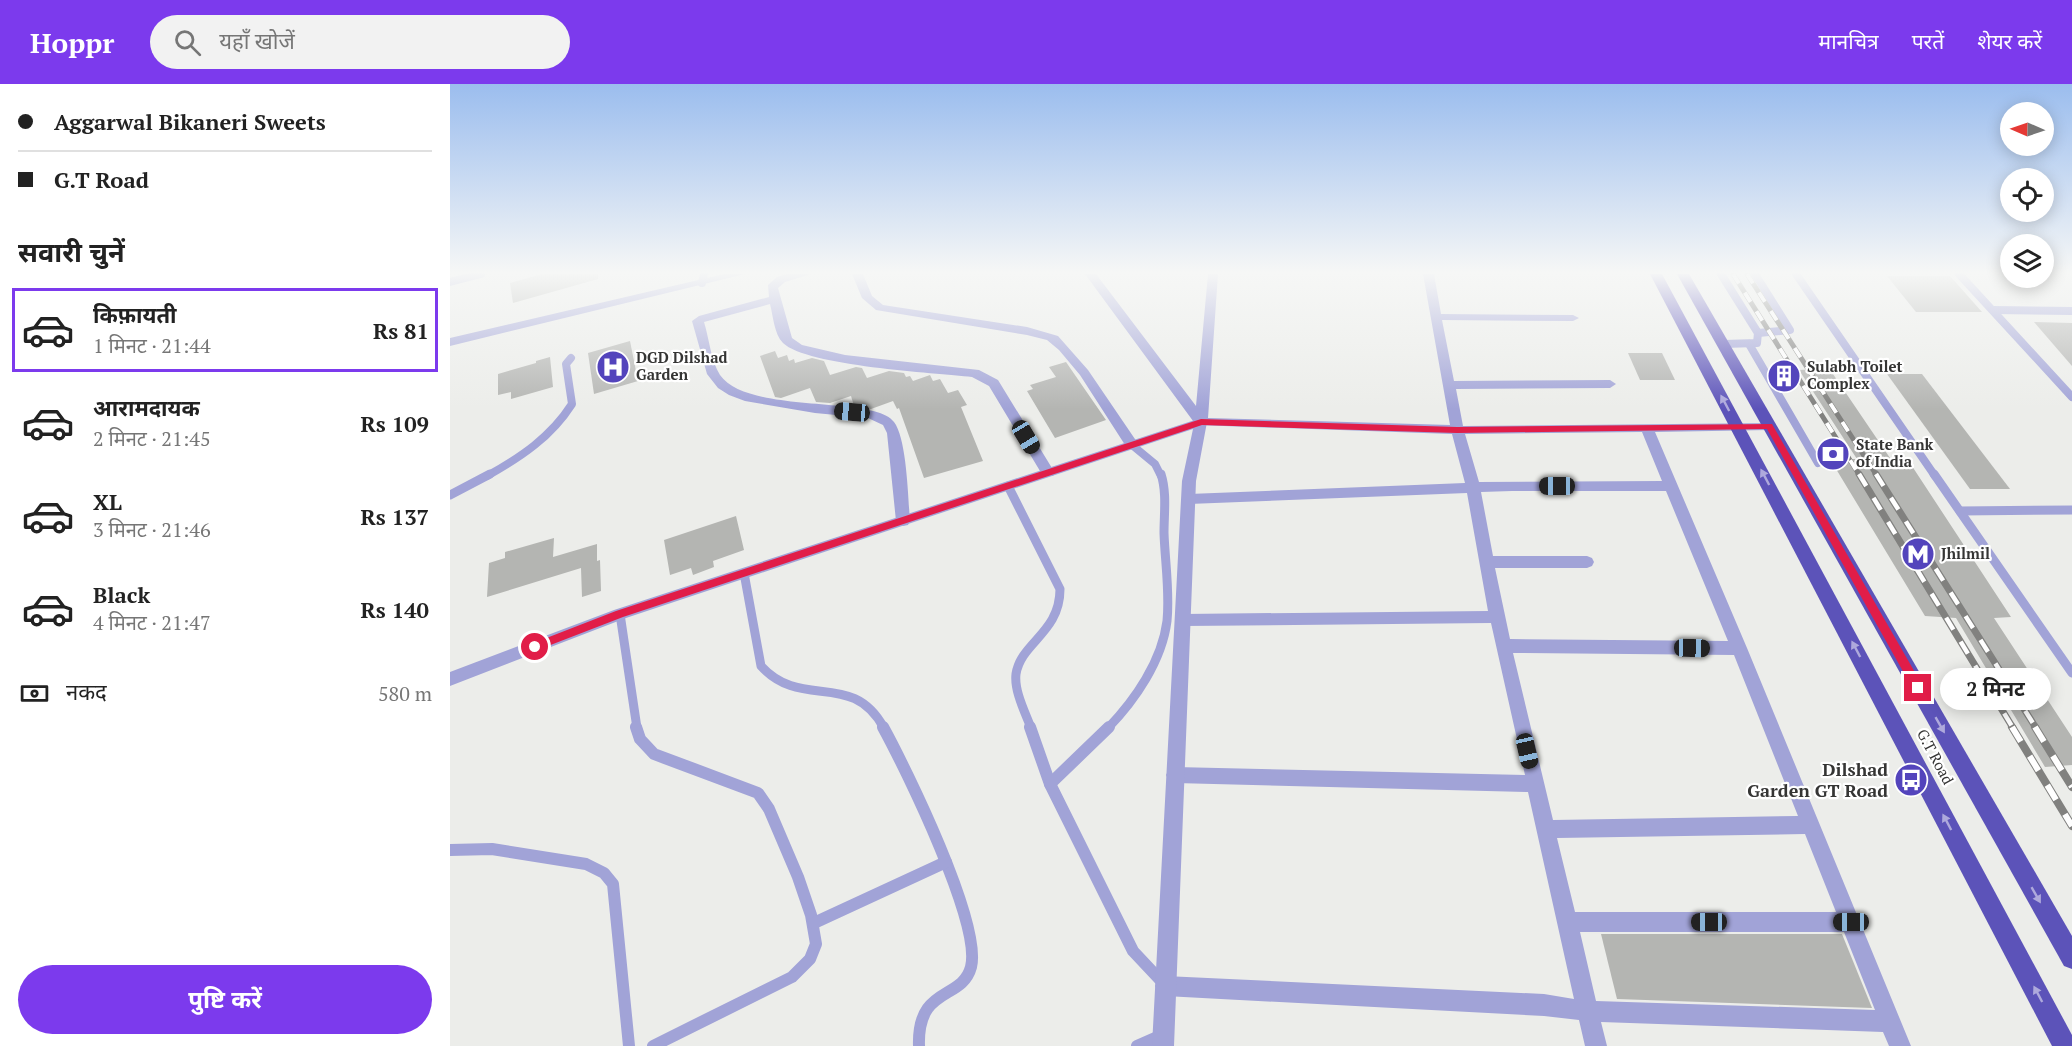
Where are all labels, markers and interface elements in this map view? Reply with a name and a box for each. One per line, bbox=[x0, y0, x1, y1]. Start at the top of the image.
search box bbox=[150, 15, 570, 69]
text: Hoppr bbox=[30, 24, 114, 61]
icon: search bbox=[171, 26, 204, 59]
text: यहाँ खोजें bbox=[219, 26, 295, 55]
text: मानचित्र bbox=[1819, 27, 1879, 55]
text: परतें bbox=[1912, 27, 1944, 55]
text: शेयर करें bbox=[1977, 27, 2042, 55]
north arrow bbox=[2000, 102, 2054, 156]
map controls bbox=[2000, 102, 2054, 288]
text: Aggarwal Bikaneri Sweets bbox=[54, 107, 326, 136]
text: G.T Road bbox=[54, 165, 149, 194]
button: locate bbox=[2000, 168, 2054, 222]
text: सवारी चुनें bbox=[18, 234, 125, 270]
button: layers bbox=[2000, 234, 2054, 288]
text: किफ़ायती bbox=[93, 300, 177, 329]
icon: car bbox=[21, 303, 75, 357]
text: Rs 81 bbox=[373, 316, 429, 345]
text: 1 मिनट · 21:44 bbox=[93, 332, 211, 359]
place label: DGD Dilshad Garden bbox=[636, 347, 728, 384]
hospital icon: DGD Dilshad Garden bbox=[595, 349, 631, 385]
place label: Sulabh Toilet Complex bbox=[1807, 356, 1903, 393]
building icon: Sulabh Toilet Complex bbox=[1766, 358, 1802, 394]
text: आरामदायक bbox=[93, 393, 200, 422]
one-way arrow bbox=[1720, 394, 1730, 411]
icon: car bbox=[21, 396, 75, 450]
car bbox=[833, 401, 871, 423]
text: Rs 109 bbox=[360, 409, 429, 438]
car bbox=[1009, 417, 1043, 457]
text: 2 मिनट · 21:45 bbox=[93, 425, 211, 452]
place label: State Bank of India bbox=[1856, 434, 1934, 471]
bank icon: State Bank of India bbox=[1815, 436, 1851, 472]
one-way arrow bbox=[1760, 468, 1770, 485]
car bbox=[1539, 477, 1575, 495]
text: XL bbox=[93, 487, 122, 516]
icon: car bbox=[21, 489, 75, 543]
text: Rs 137 bbox=[360, 502, 429, 531]
text: 3 मिनट · 21:46 bbox=[93, 516, 211, 543]
metro station icon: Jhilmil bbox=[1900, 536, 1936, 572]
place label: Jhilmil bbox=[1941, 543, 1990, 563]
text: Black bbox=[93, 580, 150, 609]
icon: car bbox=[21, 582, 75, 636]
text: Rs 140 bbox=[360, 595, 429, 624]
text: 4 मिनट · 21:47 bbox=[93, 609, 211, 636]
route start bbox=[521, 633, 548, 660]
car bbox=[1674, 639, 1710, 657]
one-way arrow bbox=[1851, 641, 1861, 658]
callout: 2 मिनट bbox=[1939, 667, 2050, 709]
route end bbox=[1904, 674, 1931, 701]
text: 2 मिनट bbox=[1966, 675, 2025, 702]
icon: cash bbox=[18, 677, 51, 710]
text: नकद bbox=[66, 677, 107, 706]
text: 580 m bbox=[378, 680, 432, 707]
one-way arrow bbox=[1935, 717, 1945, 734]
street label: G.T Road bbox=[1913, 725, 1959, 788]
car bbox=[1514, 731, 1540, 771]
place label: Dilshad Garden GT Road bbox=[1747, 757, 1888, 802]
bus stop icon: Dilshad Garden GT Road bbox=[1893, 762, 1929, 798]
one-way arrow bbox=[1942, 813, 1952, 830]
one-way arrow bbox=[2031, 887, 2041, 904]
car bbox=[1691, 913, 1727, 931]
car bbox=[1833, 913, 1869, 931]
button: पुष्टि करें bbox=[18, 965, 432, 1034]
one-way arrow bbox=[2033, 986, 2043, 1003]

